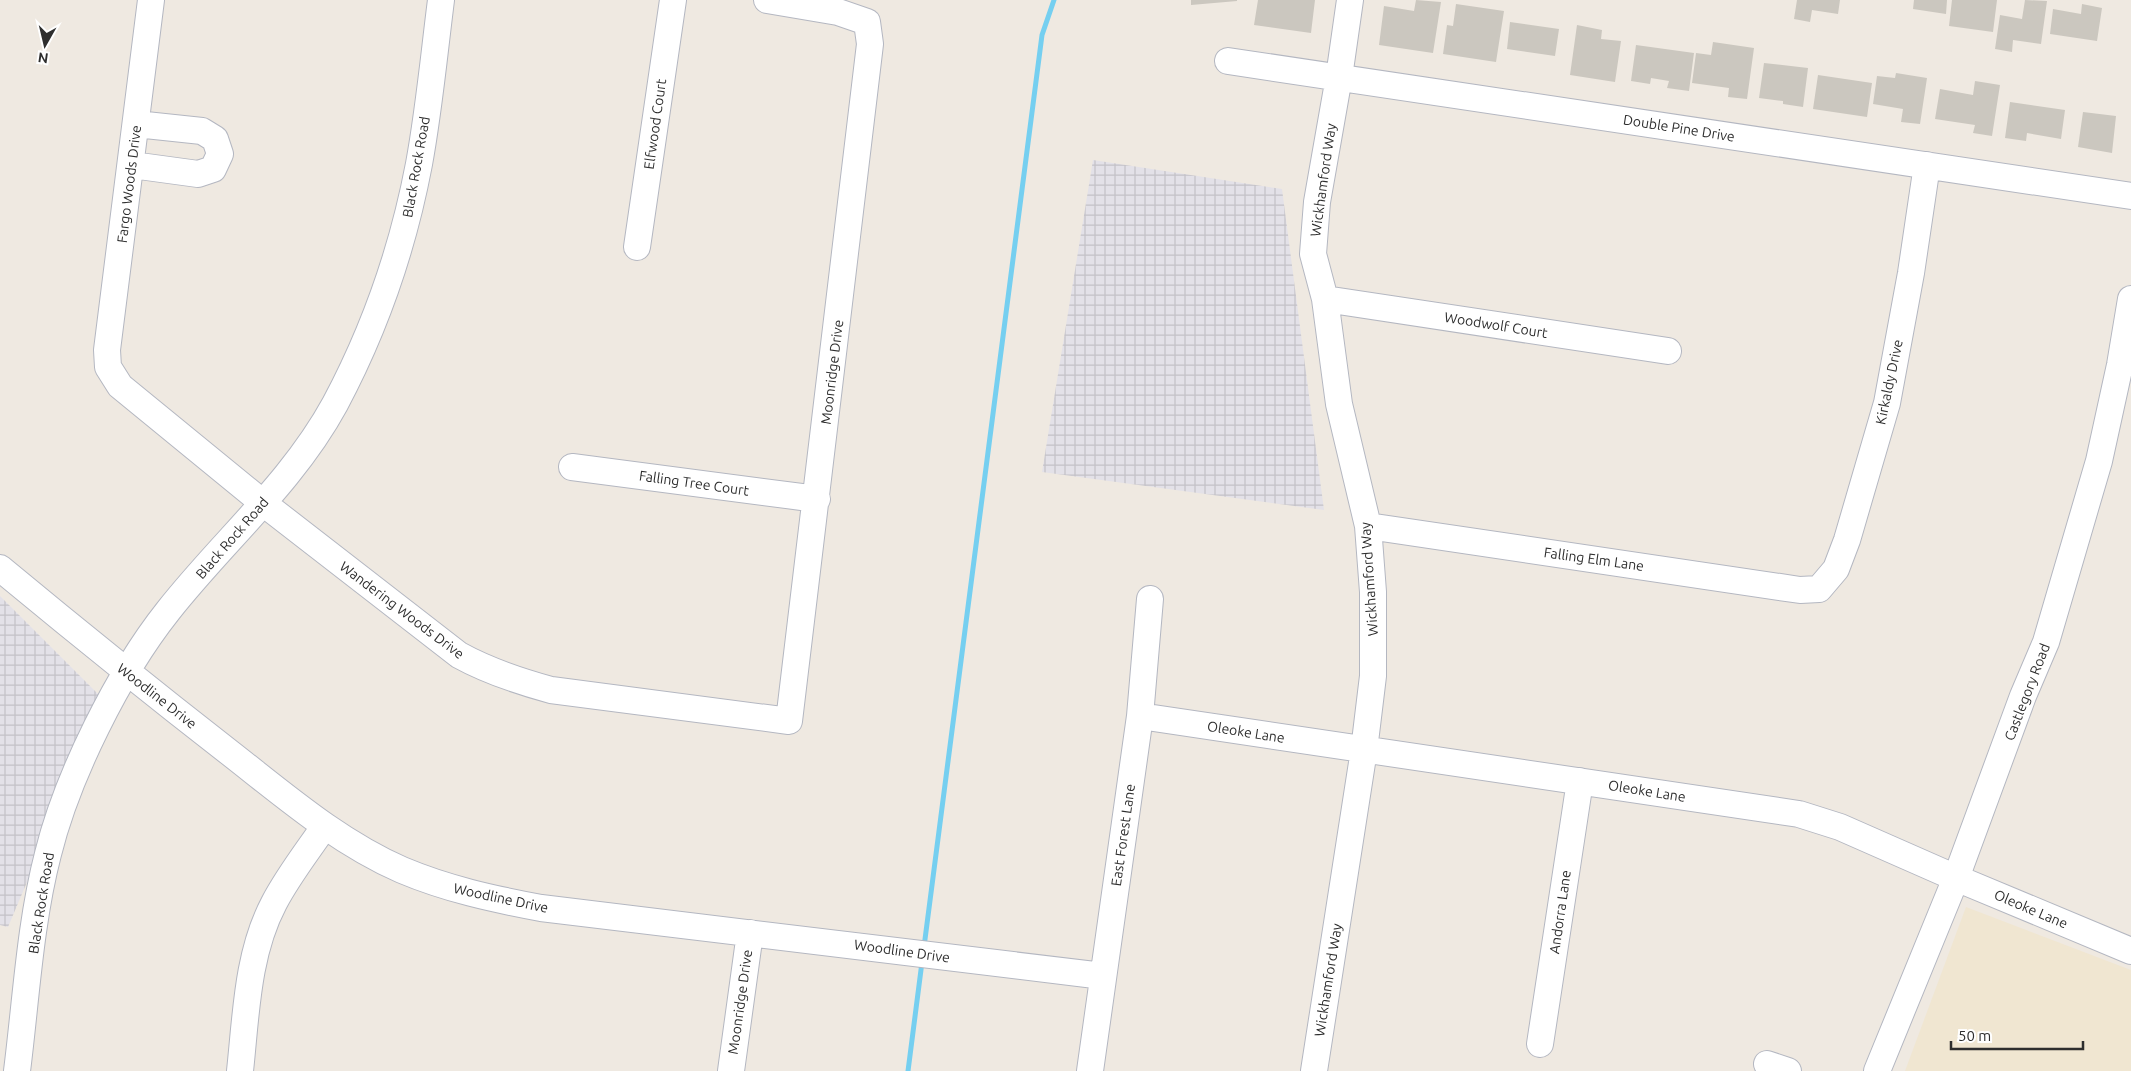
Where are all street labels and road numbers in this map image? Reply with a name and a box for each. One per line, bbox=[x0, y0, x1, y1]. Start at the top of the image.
street label: Elfwood Court bbox=[641, 77, 669, 170]
street label: Double Pine Drive bbox=[1622, 111, 1736, 145]
street label: Black Rock Road bbox=[399, 115, 433, 219]
street label: Wickhamford Way bbox=[1307, 122, 1339, 238]
street label: Fargo Woods Drive bbox=[114, 124, 144, 244]
street label: Woodwolf Court bbox=[1443, 309, 1549, 341]
street label: Moonridge Drive bbox=[818, 319, 846, 425]
street label: Kirkaldy Drive bbox=[1872, 338, 1906, 426]
street label: Falling Tree Court bbox=[638, 467, 750, 499]
street label: Black Rock Road bbox=[192, 494, 272, 582]
street label: Wickhamford Way bbox=[1357, 521, 1381, 637]
street label: Falling Elm Lane bbox=[1543, 544, 1645, 574]
street label: Wandering Woods Drive bbox=[337, 558, 467, 662]
street label: Castlegory Road bbox=[2001, 641, 2053, 743]
street label: Woodline Drive bbox=[114, 660, 200, 732]
street label: Oleoke Lane bbox=[1206, 718, 1286, 746]
street label: Oleoke Lane bbox=[1607, 777, 1687, 805]
street label: East Forest Lane bbox=[1108, 783, 1138, 887]
street label: Black Rock Road bbox=[25, 851, 57, 955]
street label: Andorra Lane bbox=[1546, 869, 1574, 955]
street label: Woodline Drive bbox=[452, 880, 550, 916]
street label: Oleoke Lane bbox=[1992, 886, 2070, 932]
street label: Wickhamford Way bbox=[1311, 922, 1345, 1038]
street label: Woodline Drive bbox=[853, 936, 951, 966]
street label: Moonridge Drive bbox=[725, 949, 755, 1055]

